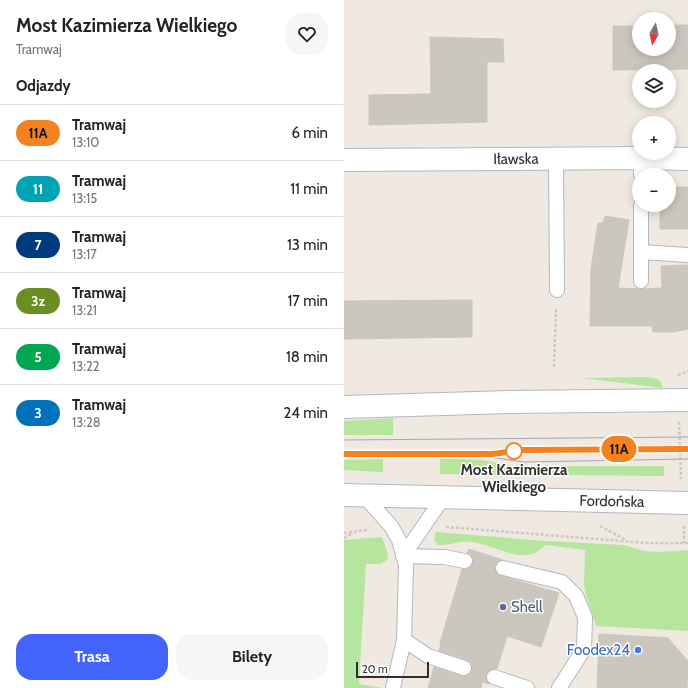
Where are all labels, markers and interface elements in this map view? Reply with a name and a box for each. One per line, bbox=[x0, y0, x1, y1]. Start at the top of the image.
north arrow bbox=[632, 12, 676, 56]
map controls bbox=[632, 12, 676, 212]
button: heart bbox=[286, 13, 328, 55]
text: Most Kazimierza Wielkiego bbox=[16, 14, 237, 37]
text: Tramwaj bbox=[16, 41, 62, 57]
button: layers bbox=[632, 64, 676, 108]
text: Odjazdy bbox=[16, 77, 71, 95]
text: Tramwaj bbox=[72, 116, 126, 134]
button: + bbox=[632, 116, 676, 160]
text: 11A bbox=[28, 124, 48, 142]
text: 6 min bbox=[291, 124, 328, 142]
text: 13:10 bbox=[72, 134, 99, 150]
street label: Iławska bbox=[493, 150, 540, 168]
button: − bbox=[632, 168, 676, 212]
text: Tramwaj bbox=[72, 172, 126, 190]
text: 11 bbox=[33, 180, 43, 198]
text: 11 min bbox=[290, 180, 328, 198]
text: 13:15 bbox=[72, 190, 97, 206]
text: Tramwaj bbox=[72, 228, 126, 246]
text: 7 bbox=[34, 236, 42, 254]
text: 13 min bbox=[287, 236, 328, 254]
text: 13:17 bbox=[72, 246, 97, 262]
text: Tramwaj bbox=[72, 284, 126, 302]
text: 3z bbox=[31, 292, 45, 310]
text: 17 min bbox=[287, 292, 328, 310]
text: 13:21 bbox=[72, 302, 97, 318]
text: Tramwaj bbox=[72, 340, 126, 358]
text: 5 bbox=[34, 348, 42, 366]
text: 18 min bbox=[286, 348, 328, 366]
text: 13:22 bbox=[72, 358, 100, 374]
text: Tramwaj bbox=[72, 396, 126, 414]
text: 3 bbox=[34, 404, 42, 422]
text: 24 min bbox=[283, 404, 328, 422]
text: 13:28 bbox=[72, 414, 101, 430]
line badge: 11A bbox=[596, 436, 642, 462]
text: 11A bbox=[609, 440, 629, 458]
marker: Most Kazimierza Wielkiego bbox=[505, 442, 523, 460]
place label: Most Kazimierza Wielkiego bbox=[460, 461, 568, 496]
street label: Fordońska bbox=[579, 491, 645, 511]
place label: Shell bbox=[511, 598, 543, 616]
marker: Shell bbox=[498, 602, 508, 612]
button: Trasa bbox=[16, 634, 168, 680]
button: Bilety bbox=[176, 634, 328, 680]
place label: Foodex24 bbox=[567, 641, 630, 659]
marker: Foodex24 bbox=[633, 645, 643, 655]
scale bar bbox=[356, 660, 429, 679]
text: 20 m bbox=[362, 662, 388, 676]

